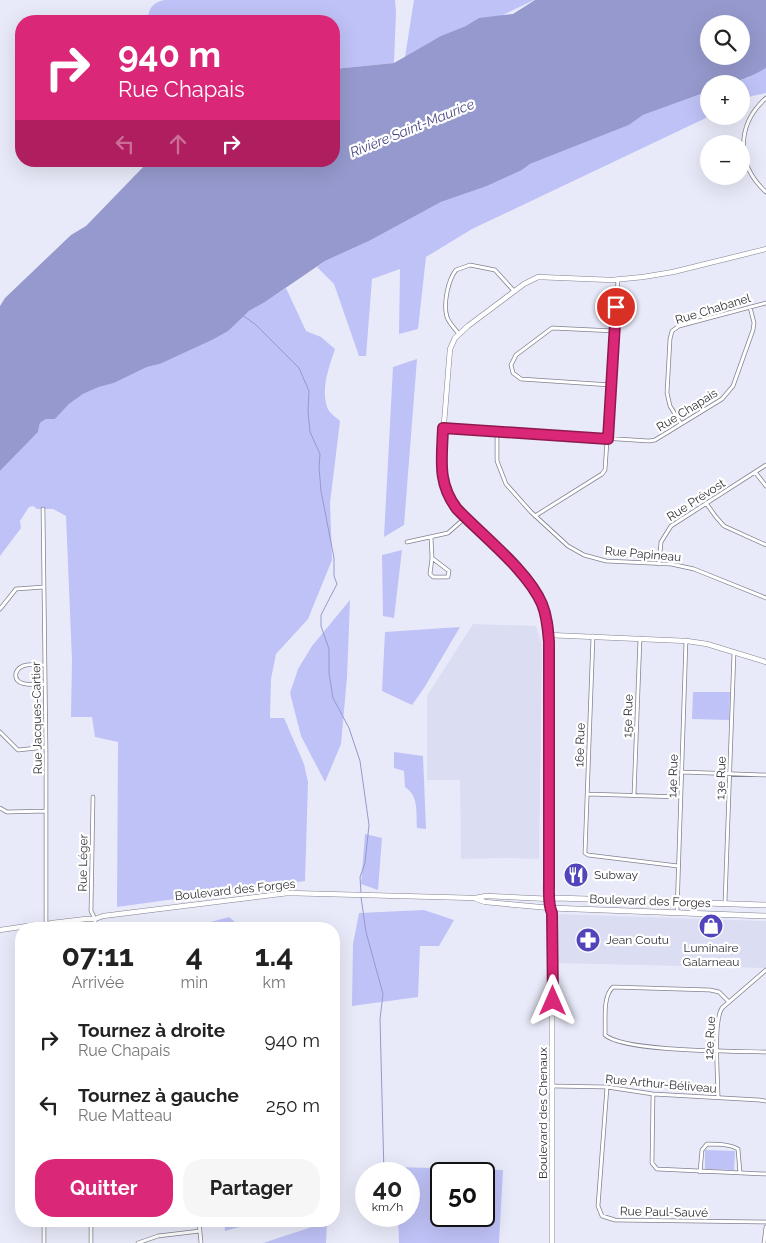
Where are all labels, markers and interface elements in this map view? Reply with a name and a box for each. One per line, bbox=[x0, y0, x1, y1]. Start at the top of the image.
map controls bbox=[700, 15, 750, 185]
button: search bbox=[700, 15, 750, 65]
text: 940 m bbox=[118, 34, 221, 75]
icon: right bbox=[35, 35, 100, 100]
button: + bbox=[700, 75, 750, 125]
text: Rue Chapais bbox=[118, 76, 245, 102]
water label: Rivière Saint-Maurice bbox=[348, 96, 477, 160]
icon: left bbox=[111, 130, 139, 158]
icon: ahead bbox=[164, 130, 192, 158]
icon: right bbox=[217, 130, 245, 158]
button: − bbox=[700, 135, 750, 185]
pin bbox=[595, 286, 637, 328]
street label: Rue Chabanel bbox=[674, 291, 753, 327]
icon: arrive bbox=[602, 293, 630, 321]
street label: Rue Chapais bbox=[654, 386, 720, 434]
street label: Rue Prévost bbox=[664, 476, 728, 524]
street label: Rue Papineau bbox=[604, 544, 682, 564]
street label: Rue Jacques-Cartier bbox=[29, 661, 45, 774]
street label: 15e Rue bbox=[620, 694, 636, 738]
street label: 16e Rue bbox=[572, 723, 588, 767]
street label: 14e Rue bbox=[665, 754, 681, 798]
street label: 13e Rue bbox=[713, 756, 729, 800]
street label: Rue Léger bbox=[75, 833, 91, 892]
restaurant icon: Subway bbox=[563, 862, 589, 888]
place label: Subway bbox=[594, 868, 639, 882]
street label: Boulevard des Forges bbox=[174, 877, 296, 903]
street label: Boulevard des Forges bbox=[589, 892, 711, 910]
shop icon: Luminaire Galarneau bbox=[698, 913, 724, 939]
pharmacy icon: Jean Coutu bbox=[575, 927, 601, 953]
place label: Jean Coutu bbox=[606, 933, 669, 947]
text: 07:11 bbox=[62, 938, 134, 973]
text: 4 bbox=[186, 938, 203, 973]
text: 1.4 bbox=[255, 938, 293, 973]
place label: Luminaire Galarneau bbox=[683, 941, 739, 969]
text: Arrivée bbox=[71, 973, 124, 992]
text: min bbox=[181, 973, 208, 992]
text: km bbox=[262, 973, 286, 992]
position arrow bbox=[526, 974, 578, 1026]
street label: 12e Rue bbox=[702, 1016, 718, 1060]
text: Tournez à droite bbox=[78, 1019, 225, 1041]
icon: right bbox=[35, 1026, 63, 1054]
text: 940 m bbox=[265, 1029, 320, 1051]
text: Rue Chapais bbox=[78, 1041, 170, 1060]
street label: Boulevard des Chenaux bbox=[536, 1047, 550, 1179]
street label: Rue Arthur-Béliveau bbox=[605, 1072, 717, 1096]
text: Tournez à gauche bbox=[78, 1084, 239, 1106]
icon: left bbox=[35, 1091, 63, 1119]
text: 250 m bbox=[266, 1094, 320, 1116]
text: Rue Matteau bbox=[78, 1106, 172, 1125]
button: Quitter bbox=[35, 1159, 173, 1217]
button: Partager bbox=[183, 1159, 320, 1217]
speed limit sign: 50 bbox=[430, 1162, 495, 1227]
text: 40 bbox=[373, 1173, 402, 1203]
text: km/h bbox=[372, 1200, 403, 1214]
street label: Rue Paul-Sauvé bbox=[620, 1204, 708, 1220]

